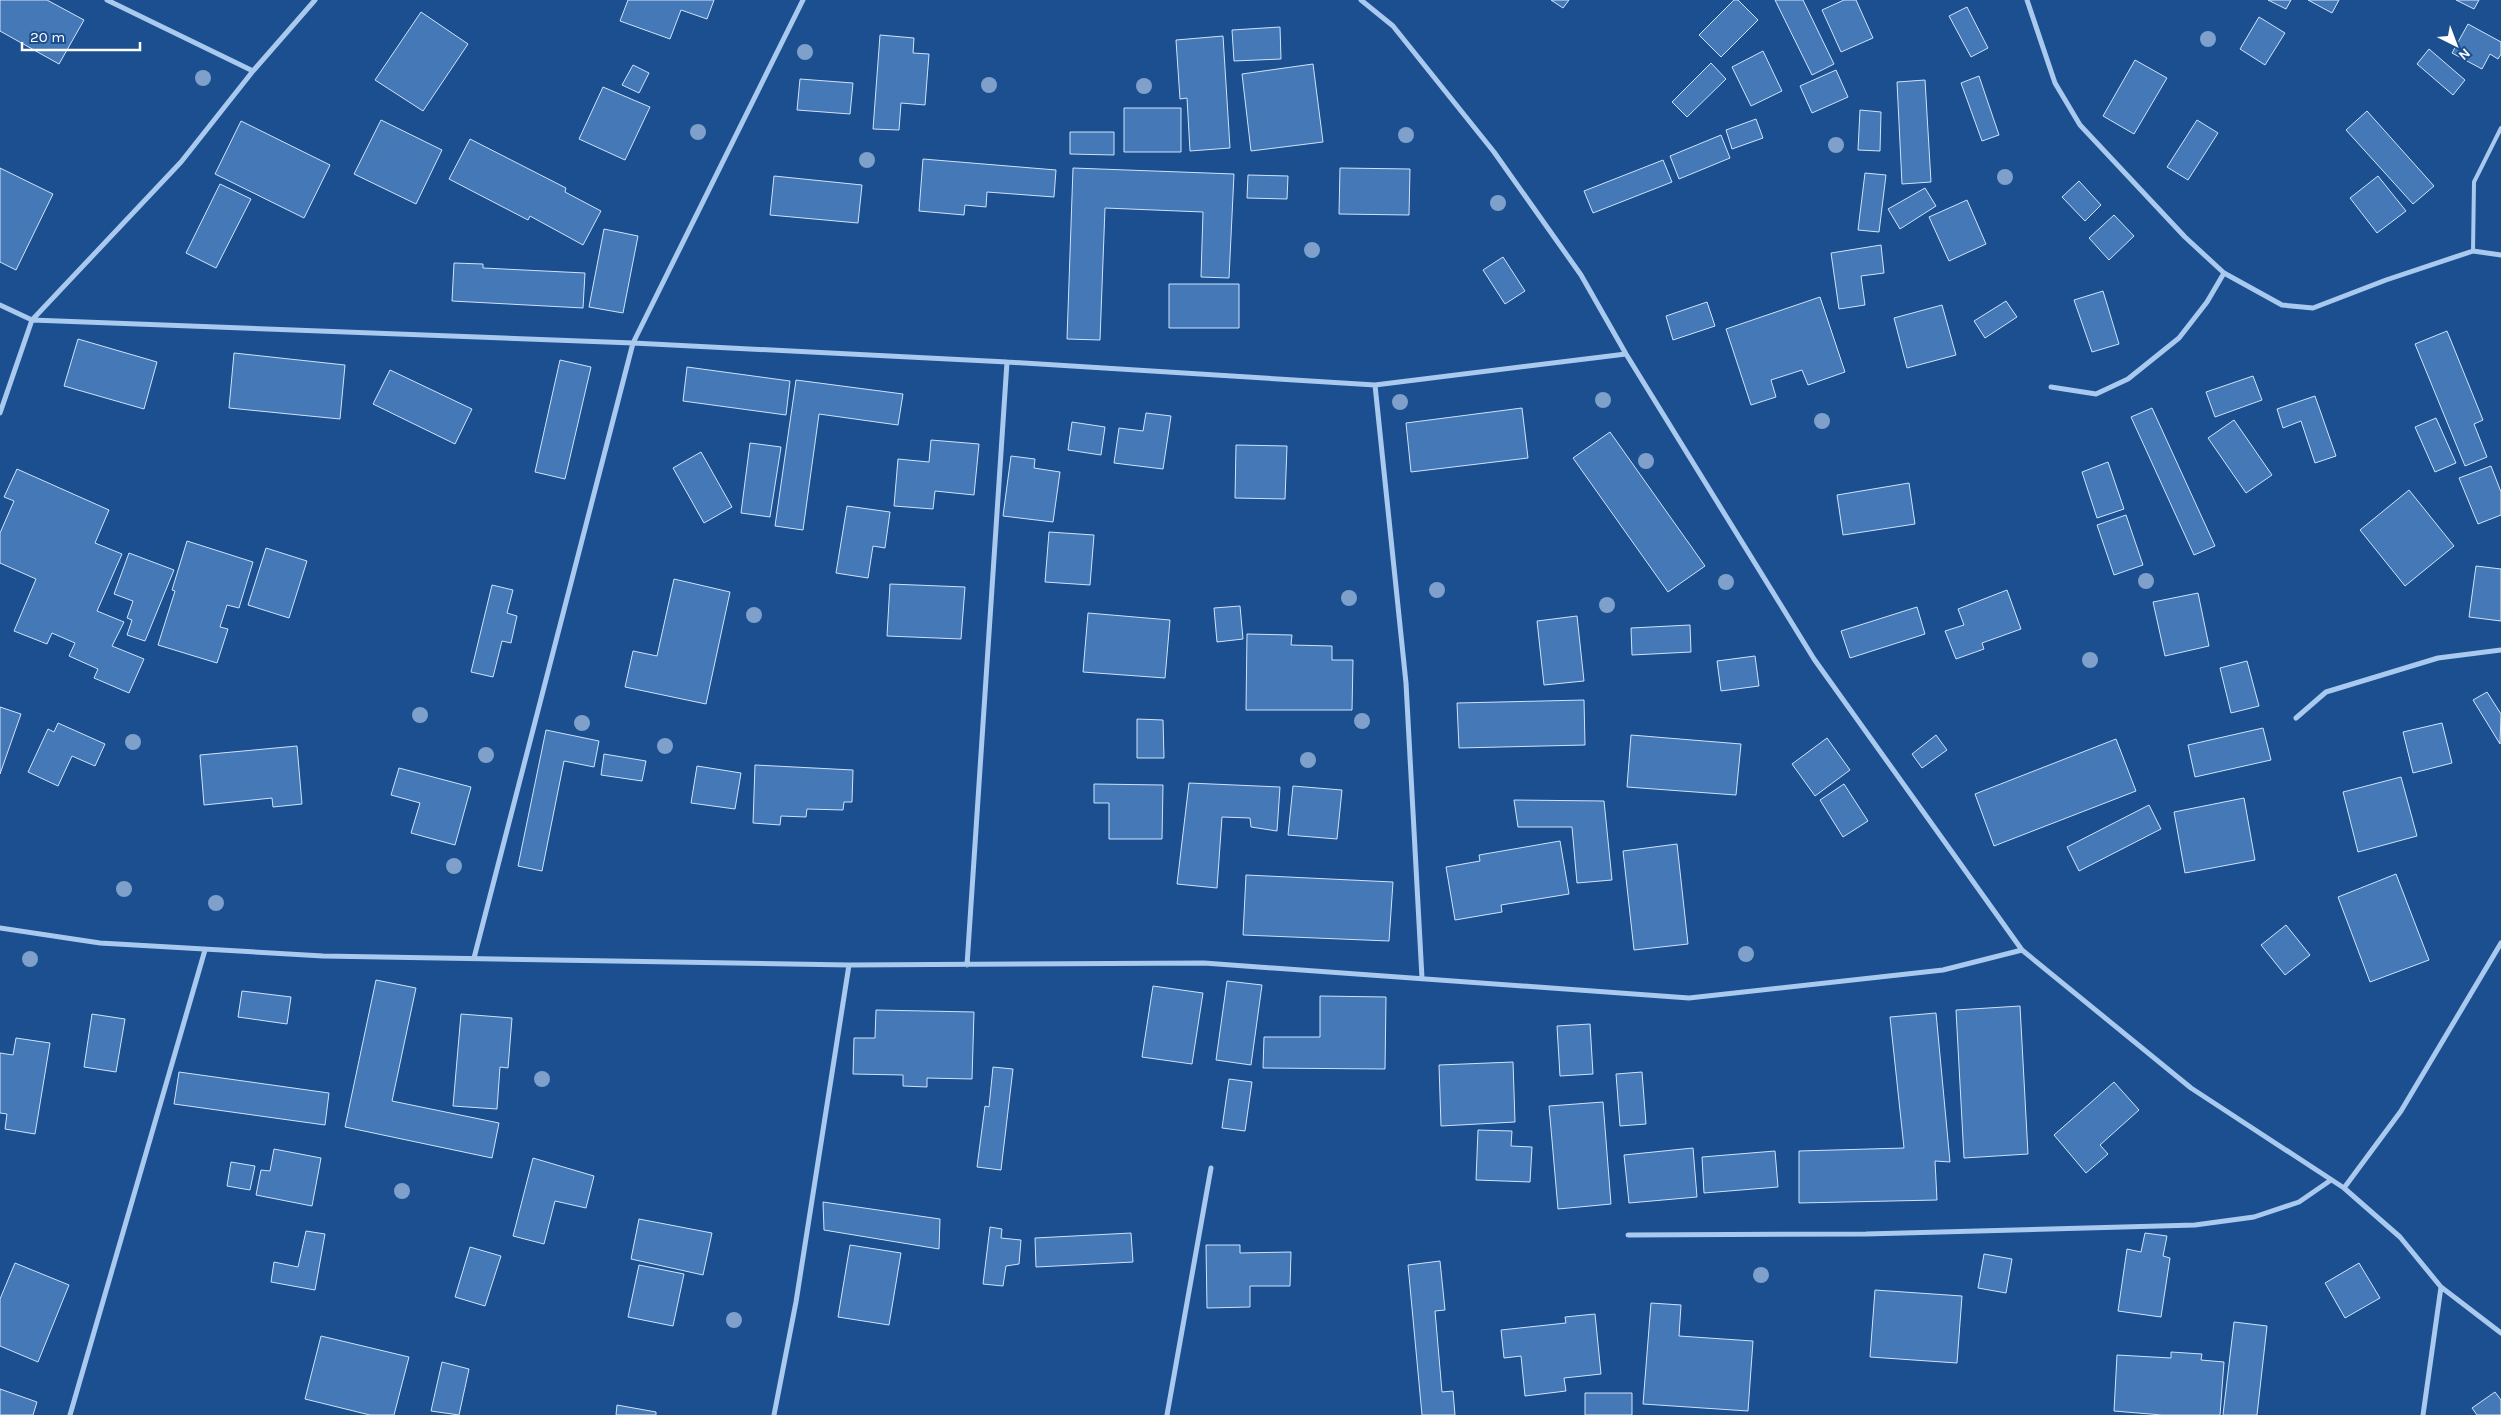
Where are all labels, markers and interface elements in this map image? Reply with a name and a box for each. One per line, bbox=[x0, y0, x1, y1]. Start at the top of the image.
scale bar bbox=[22, 20, 140, 52]
north arrow bbox=[2431, 20, 2481, 70]
text: 20 m bbox=[30, 28, 65, 46]
text: N bbox=[2455, 45, 2474, 64]

